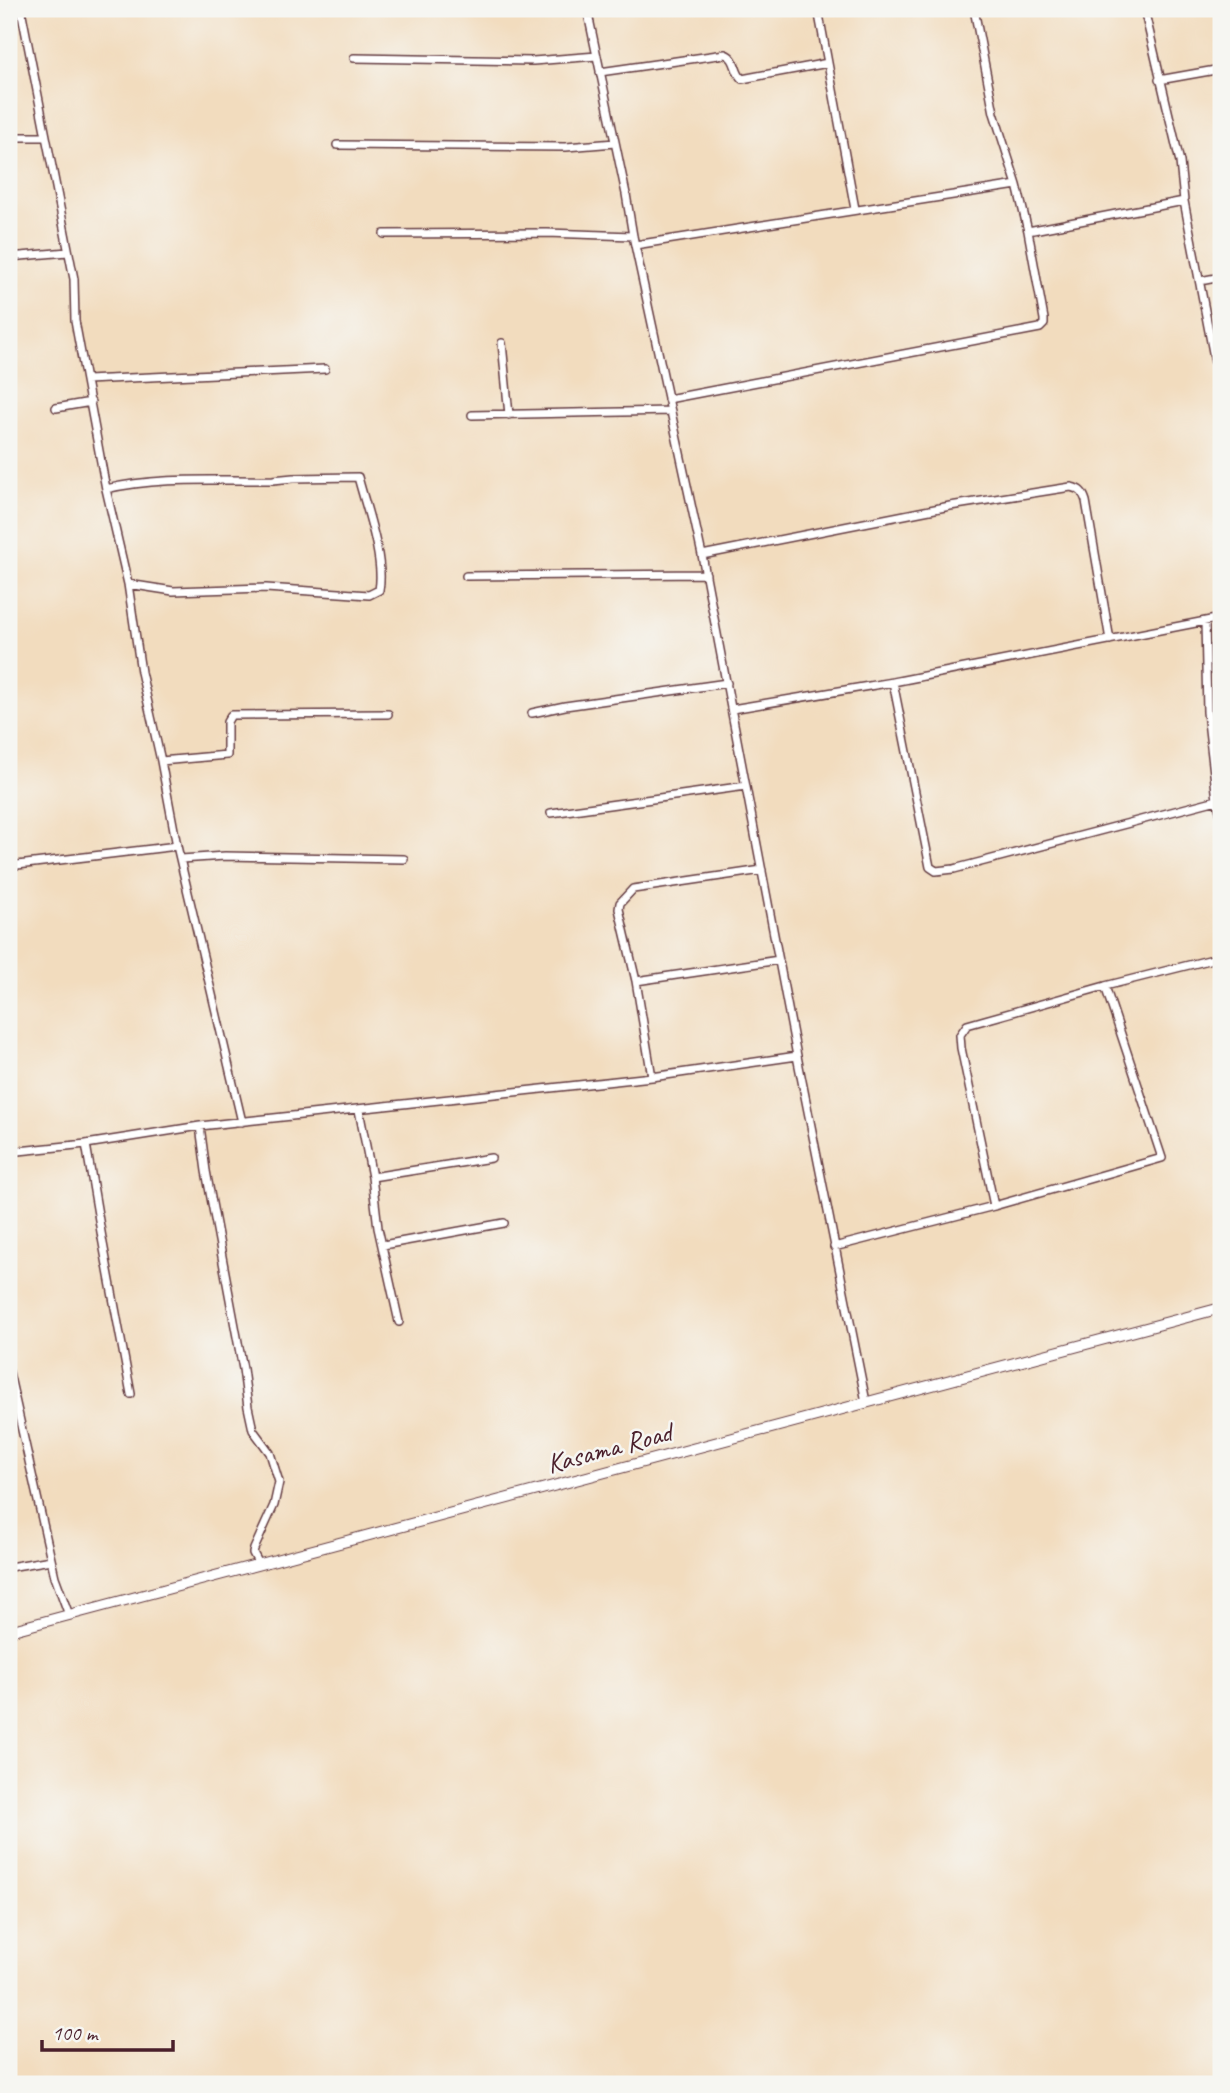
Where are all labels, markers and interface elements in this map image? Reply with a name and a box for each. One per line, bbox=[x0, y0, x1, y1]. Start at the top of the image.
street label: Kasama Road bbox=[543, 1413, 679, 1481]
scale bar bbox=[42, 2009, 173, 2053]
text: 100 m bbox=[52, 2020, 99, 2046]

